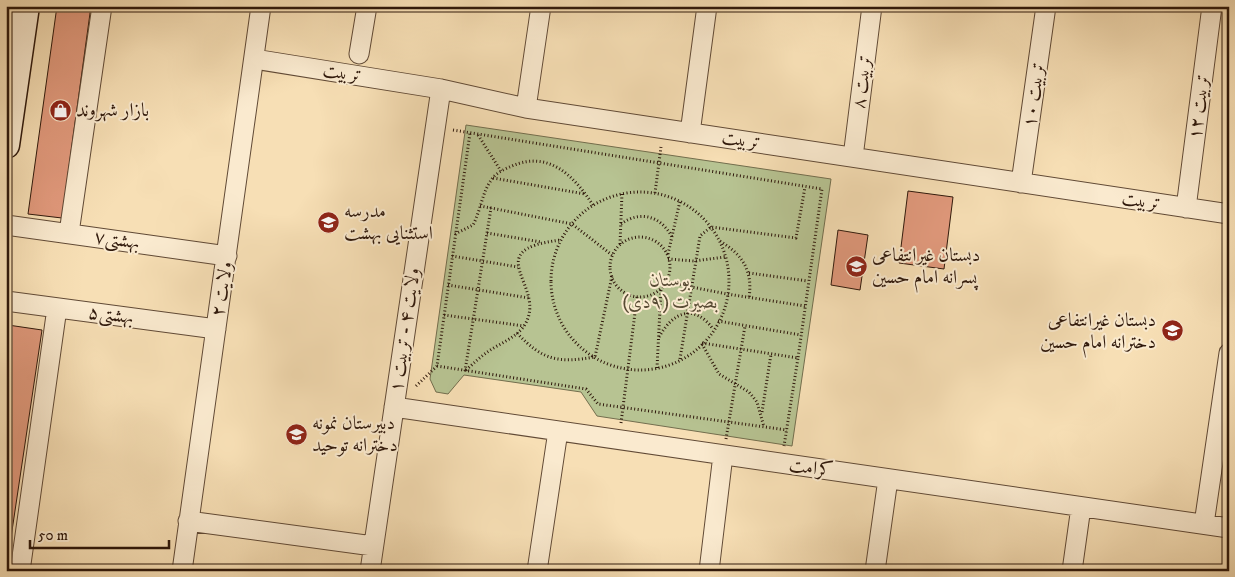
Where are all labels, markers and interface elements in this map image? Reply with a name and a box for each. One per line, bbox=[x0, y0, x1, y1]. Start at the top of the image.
street label: تربیت ۸ bbox=[847, 54, 877, 110]
street label: تربیت bbox=[321, 59, 363, 87]
street label: تربیت ۱۰ bbox=[1018, 61, 1050, 129]
street label: تربیت ۱۲ bbox=[1184, 73, 1214, 141]
shop icon: بازار شهروند bbox=[48, 98, 72, 122]
place label: بازار شهروند bbox=[76, 99, 149, 122]
street label: تربیت bbox=[720, 126, 762, 154]
street label: تربیت bbox=[1120, 187, 1162, 215]
place label: مدرسه استثنایی بهشت bbox=[344, 200, 433, 246]
school or university icon: مدرسه استثنایی بهشت bbox=[316, 210, 340, 234]
street label: بهشتی۷ bbox=[93, 225, 141, 256]
place label: دبستان غیرانتفاعی پسرانه امام حسین bbox=[872, 244, 980, 293]
school or university icon: دبستان غیرانتفاعی پسرانه امام حسین bbox=[844, 254, 868, 278]
street label: ولایت ۲ bbox=[206, 260, 238, 318]
street label: ولایت ۴ - تربیت ۱ bbox=[385, 266, 425, 394]
park label: بوستان بصیرت (۹دی) bbox=[622, 269, 718, 314]
street label: بهشتی۵ bbox=[87, 301, 135, 330]
place label: دبستان غیرانتفاعی دخترانه امام حسین bbox=[1040, 309, 1156, 358]
school or university icon: دبستان غیرانتفاعی دخترانه امام حسین bbox=[1160, 319, 1184, 343]
place label: دبیرستان نمونه دخترانه توحید bbox=[312, 412, 398, 457]
school or university icon: دبیرستان نمونه دخترانه توحید bbox=[284, 422, 308, 446]
street label: کرامت bbox=[787, 454, 835, 482]
scale bar bbox=[30, 517, 169, 549]
text: 50 m bbox=[38, 526, 68, 545]

